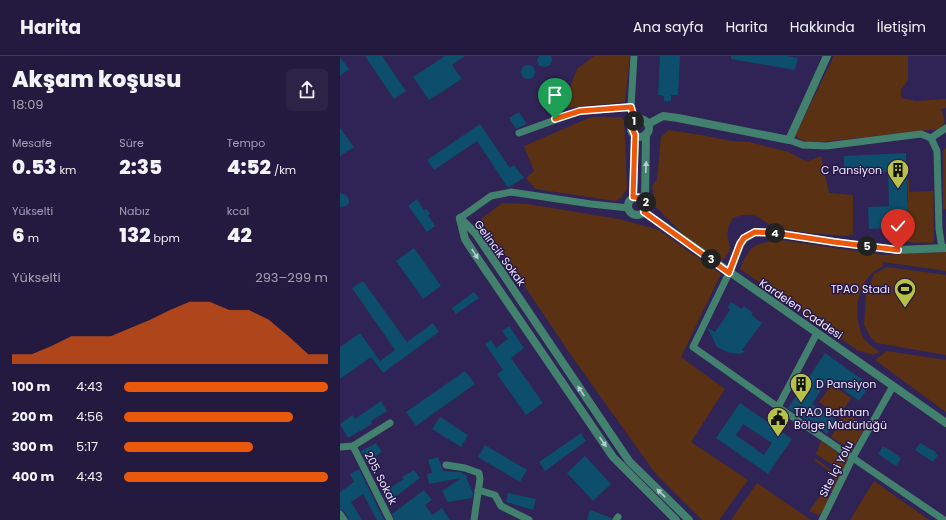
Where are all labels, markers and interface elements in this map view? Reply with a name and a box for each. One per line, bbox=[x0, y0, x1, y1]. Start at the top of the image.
text: Harita bbox=[20, 14, 81, 41]
text: Ana sayfa bbox=[633, 17, 703, 37]
text: Harita bbox=[725, 17, 768, 37]
text: Hakkında bbox=[790, 17, 855, 37]
text: İletişim bbox=[877, 17, 926, 37]
text: Akşam koşusu bbox=[12, 64, 181, 95]
button: share bbox=[286, 69, 328, 111]
pin bbox=[538, 78, 572, 119]
icon: arrive bbox=[544, 84, 566, 106]
text: 18:09 bbox=[12, 95, 44, 114]
pin: 1 bbox=[624, 111, 644, 131]
text: 1 bbox=[632, 113, 636, 129]
text: Mesafe bbox=[12, 135, 52, 151]
text: Süre bbox=[119, 135, 144, 151]
text: Tempo bbox=[227, 135, 265, 151]
text: 0.53 bbox=[12, 153, 56, 181]
text: 2:35 bbox=[119, 153, 162, 181]
text: 4:52 bbox=[227, 153, 271, 181]
building icon: C Pansiyon bbox=[885, 157, 911, 190]
one-way arrow bbox=[642, 161, 649, 173]
text: km bbox=[56, 162, 76, 178]
text: /km bbox=[271, 162, 296, 178]
place label: C Pansiyon bbox=[821, 162, 882, 178]
pin: 2 bbox=[636, 192, 656, 212]
text: 2 bbox=[643, 194, 649, 210]
text: Yükselti bbox=[12, 203, 53, 219]
text: Nabız bbox=[119, 203, 150, 219]
text: kcal bbox=[227, 203, 249, 219]
pin bbox=[881, 209, 915, 250]
icon: check bbox=[887, 215, 909, 237]
street label: Gelincik Sokak bbox=[471, 217, 530, 290]
text: 6 bbox=[12, 221, 25, 249]
text: 132 bbox=[119, 221, 151, 249]
text: 42 bbox=[227, 221, 252, 249]
pin: 4 bbox=[765, 223, 785, 243]
text: 4 bbox=[771, 225, 779, 241]
text: m bbox=[25, 230, 39, 246]
text: bpm bbox=[151, 230, 180, 246]
pin: 5 bbox=[857, 236, 877, 256]
text: 5 bbox=[863, 238, 871, 254]
one-way arrow bbox=[471, 248, 478, 260]
pin: 3 bbox=[701, 249, 721, 269]
text: 3 bbox=[708, 251, 714, 267]
text: Yükselti bbox=[12, 268, 61, 287]
text: 293–299 m bbox=[255, 268, 328, 287]
street label: Kardelen Caddesi bbox=[756, 275, 846, 343]
sports icon: TPAO Stadı bbox=[892, 276, 918, 309]
place label: TPAO Stadı bbox=[831, 281, 890, 297]
building icon: D Pansiyon bbox=[788, 371, 814, 404]
place label: D Pansiyon bbox=[816, 376, 876, 392]
text: 100 m bbox=[12, 377, 50, 396]
text: 4:43 bbox=[76, 377, 103, 396]
one-way arrow bbox=[577, 386, 585, 396]
place label: TPAO Batman Bölge Müdürlüğü bbox=[794, 404, 887, 433]
public building icon: TPAO Batman Bölge Müdürlüğü bbox=[765, 405, 791, 438]
text: 200 m bbox=[12, 407, 53, 426]
text: 4:56 bbox=[76, 407, 103, 426]
text: 300 m bbox=[12, 437, 53, 456]
text: 5:17 bbox=[76, 437, 98, 456]
one-way arrow bbox=[599, 437, 607, 448]
street label: Site İçi Yolu bbox=[815, 438, 857, 500]
street label: 205. Sokak bbox=[361, 449, 401, 508]
text: 400 m bbox=[12, 467, 54, 486]
text: 4:43 bbox=[76, 467, 103, 486]
one-way arrow bbox=[656, 488, 666, 498]

